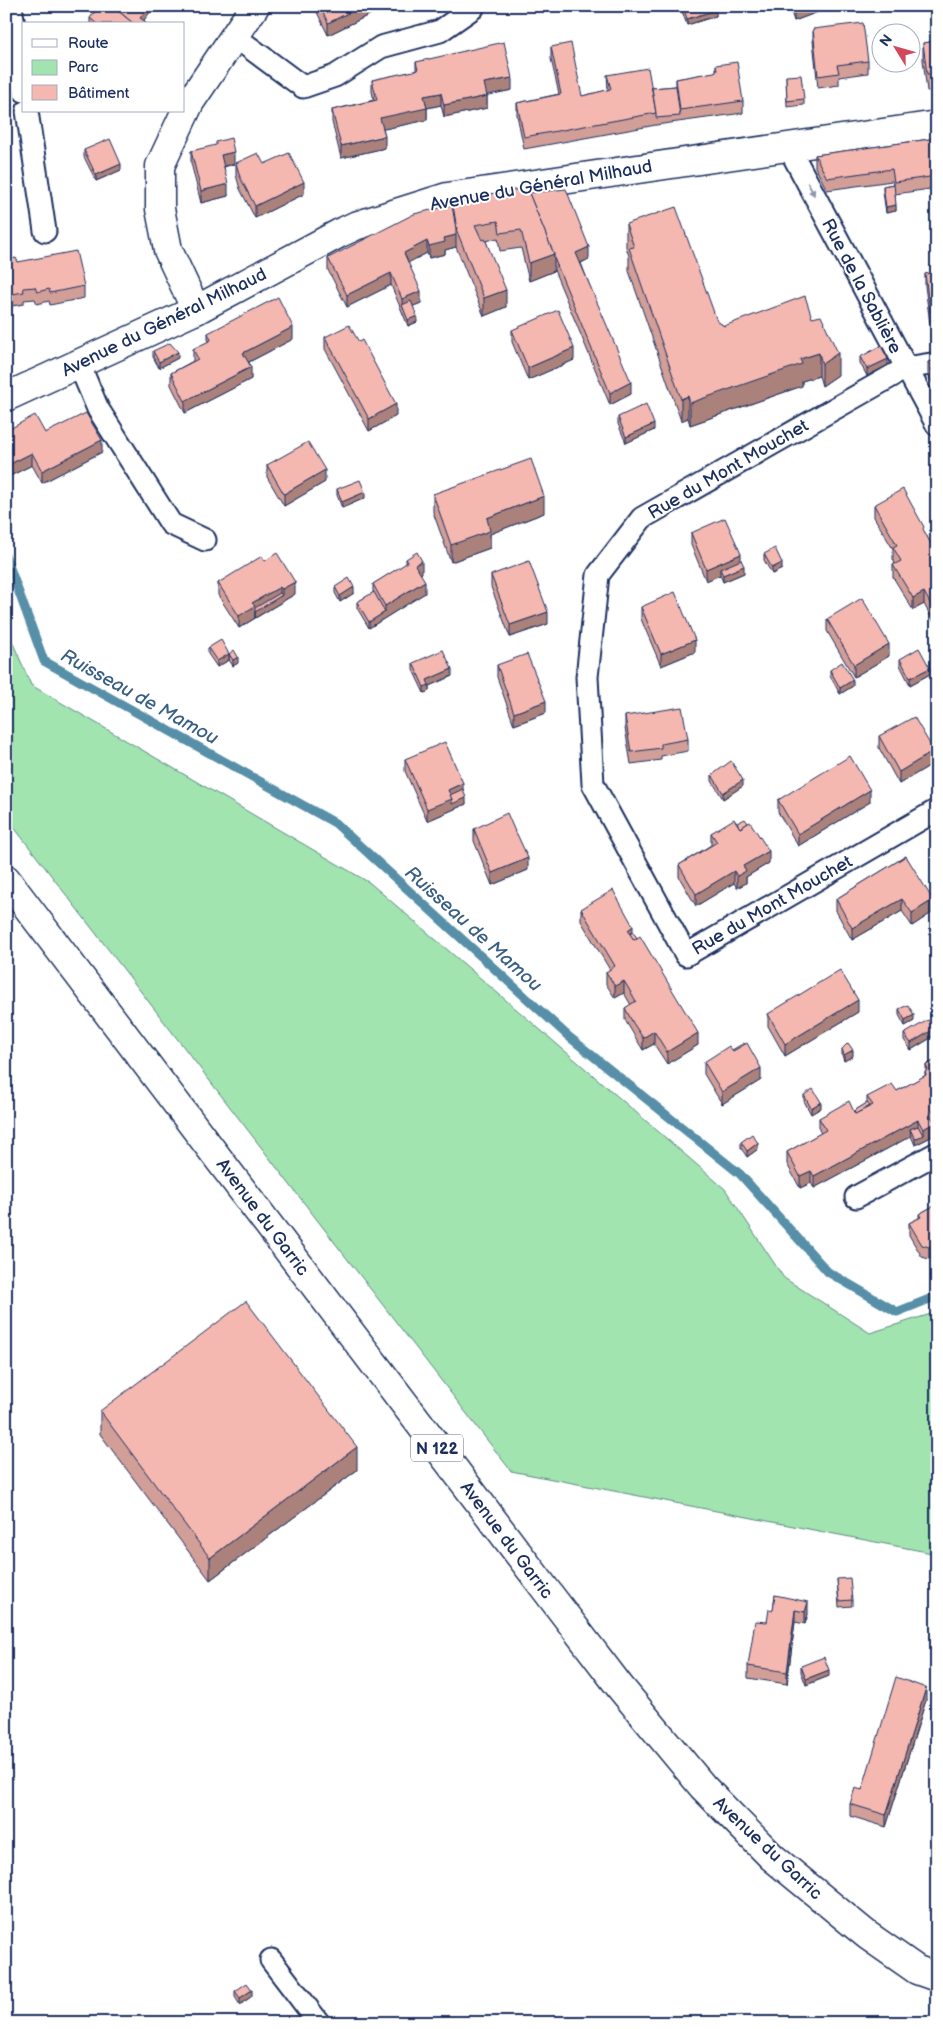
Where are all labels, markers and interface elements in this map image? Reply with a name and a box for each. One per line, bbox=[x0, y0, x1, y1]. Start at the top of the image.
legend bbox=[22, 22, 185, 112]
north arrow bbox=[870, 22, 920, 72]
text: N bbox=[876, 31, 896, 50]
text: Route bbox=[68, 34, 109, 53]
text: Parc bbox=[68, 58, 98, 77]
text: Bâtiment bbox=[68, 84, 130, 103]
street label: Avenue du Général Milhaud bbox=[428, 156, 654, 215]
one-way arrow bbox=[807, 182, 815, 196]
street label: Rue de la Sablière bbox=[817, 215, 906, 358]
street label: Avenue du Général Milhaud bbox=[58, 264, 270, 381]
street label: Rue du Mont Mouchet bbox=[645, 415, 812, 524]
water label: Ruisseau de Mamou bbox=[57, 644, 222, 750]
street label: Rue du Mont Mouchet bbox=[689, 851, 856, 960]
water label: Ruisseau de Mamou bbox=[400, 862, 547, 997]
street label: Avenue du Garric bbox=[212, 1155, 313, 1280]
road number: N 122 bbox=[411, 1435, 463, 1462]
street label: Avenue du Garric bbox=[456, 1478, 557, 1603]
street label: Avenue du Garric bbox=[709, 1793, 826, 1904]

